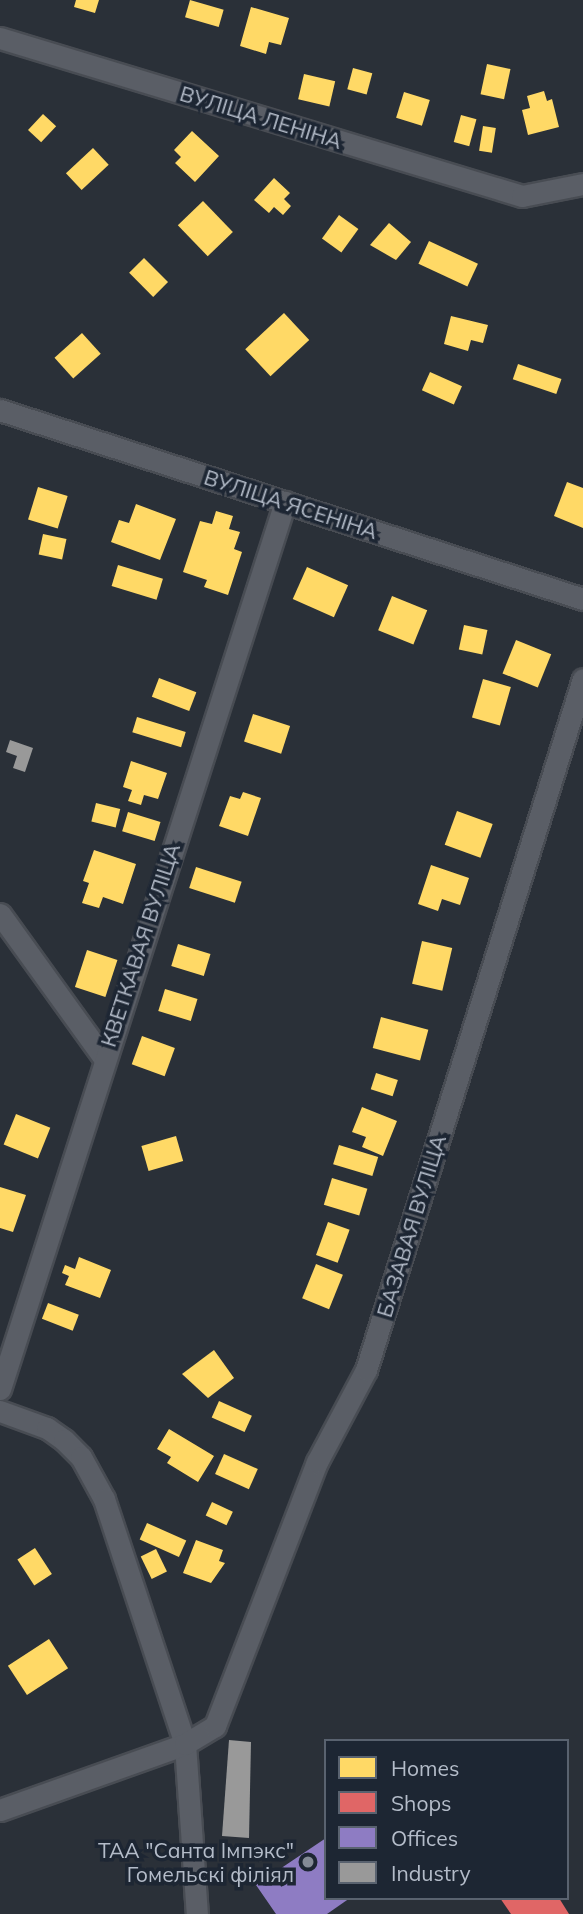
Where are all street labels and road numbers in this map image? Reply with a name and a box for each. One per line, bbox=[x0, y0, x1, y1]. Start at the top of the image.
street label: ВУЛІЦА ЛЕНІНА bbox=[177, 80, 345, 154]
street label: ВУЛІЦА ЯСЕНІНА bbox=[201, 464, 381, 544]
street label: КВЕТКАВАЯ ВУЛІЦА bbox=[95, 840, 185, 1050]
street label: БАЗАВАЯ ВУЛІЦА bbox=[371, 1132, 451, 1320]

